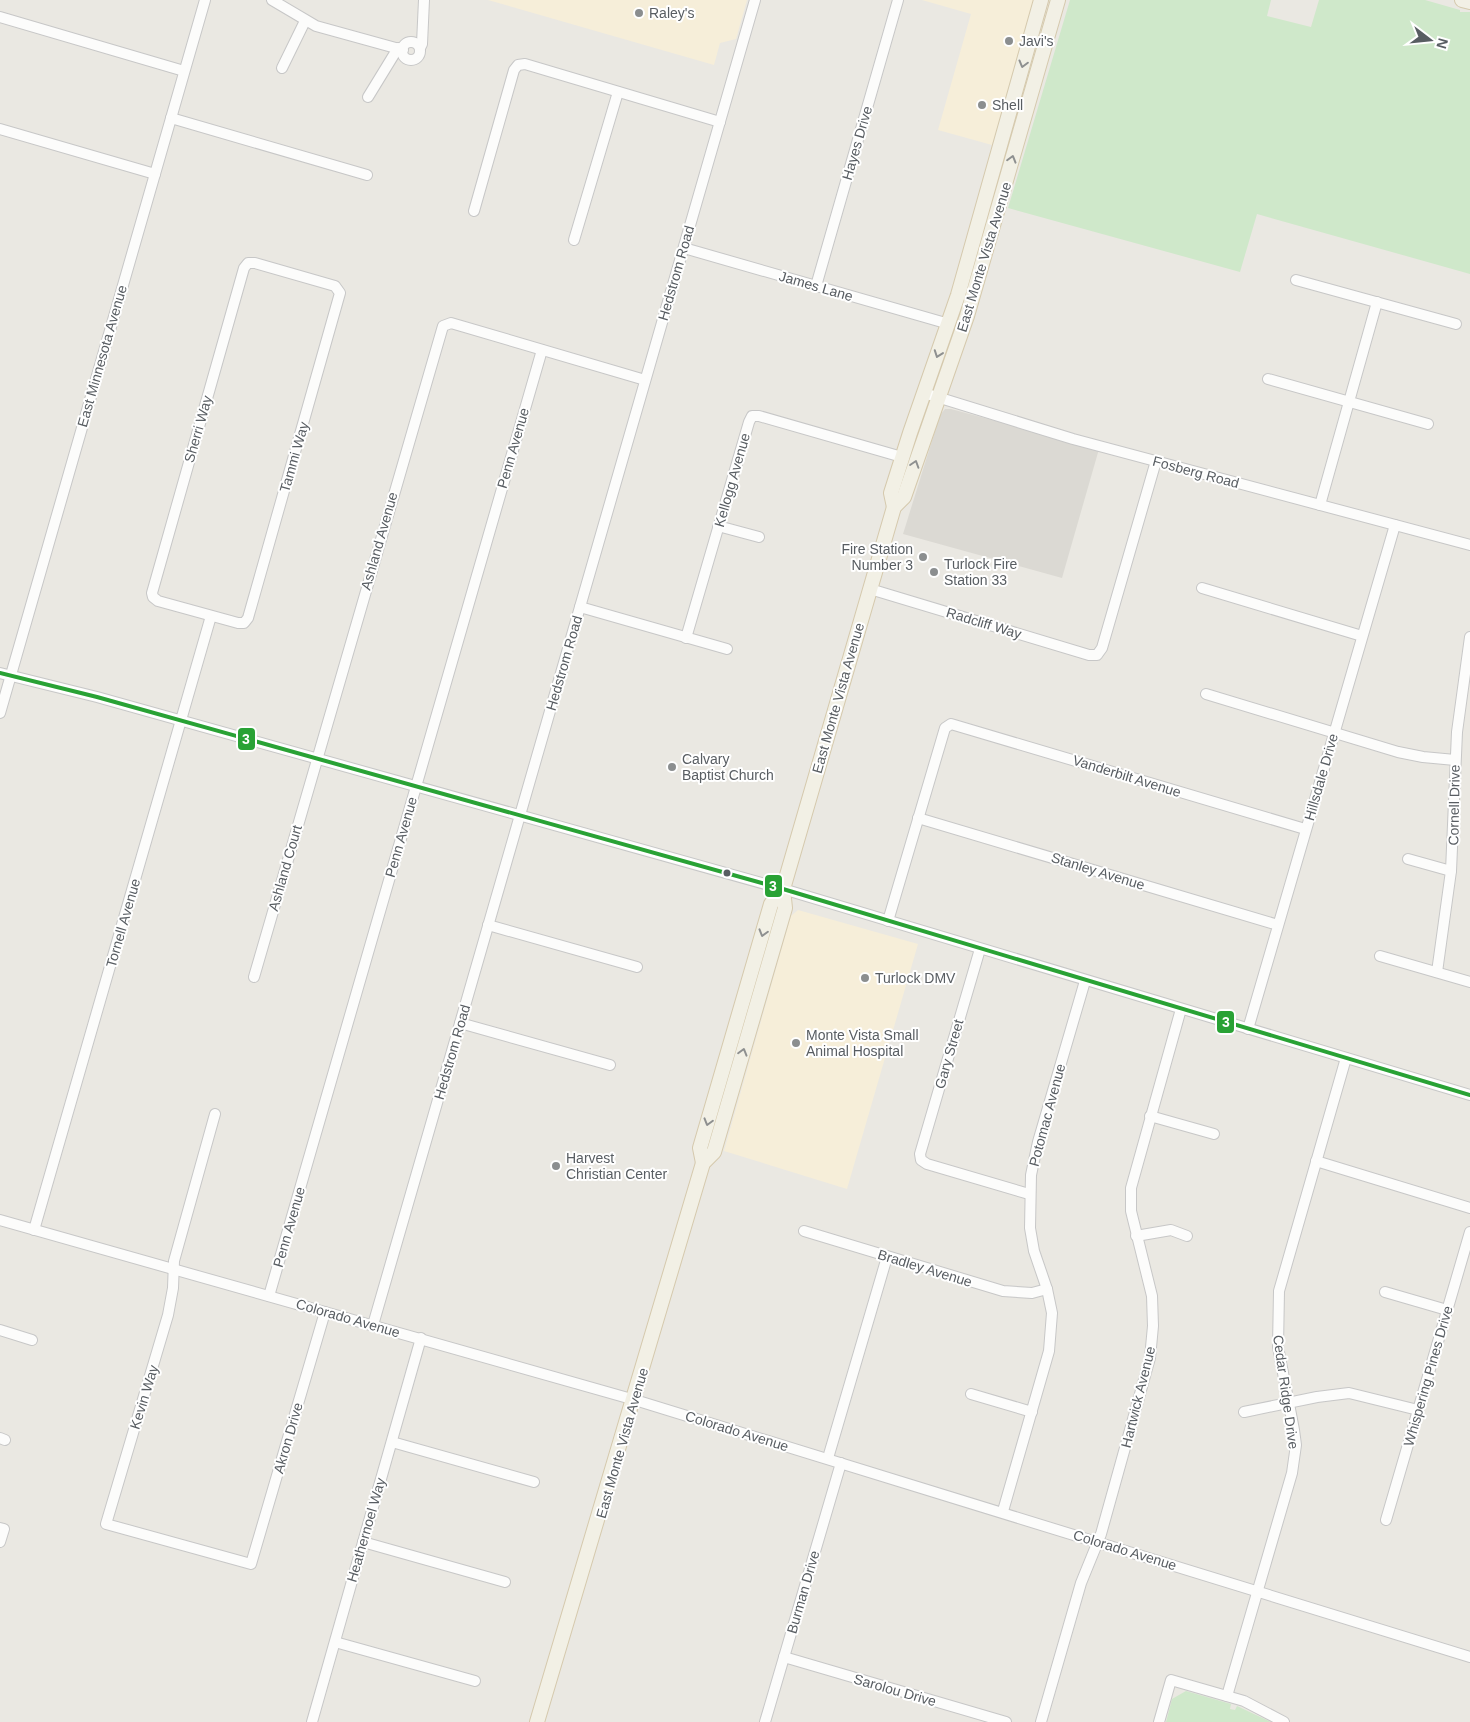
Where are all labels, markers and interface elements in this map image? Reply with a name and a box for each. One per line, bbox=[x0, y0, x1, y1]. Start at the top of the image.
place label: Raley's bbox=[649, 5, 694, 21]
marker: Raley's bbox=[633, 7, 645, 19]
north arrow bbox=[1405, 15, 1455, 65]
place label: Javi's bbox=[1019, 33, 1054, 49]
marker: Javi's bbox=[1003, 35, 1015, 47]
text: N bbox=[1433, 37, 1452, 51]
one-way arrow bbox=[1018, 59, 1029, 68]
place label: Shell bbox=[992, 97, 1023, 113]
marker: Shell bbox=[976, 99, 988, 111]
street label: Hayes Drive bbox=[839, 104, 875, 182]
one-way arrow bbox=[1007, 156, 1017, 164]
street label: East Monte Vista Avenue bbox=[954, 180, 1015, 334]
street label: Hedstrom Road bbox=[655, 224, 697, 322]
street label: James Lane bbox=[777, 268, 855, 304]
street label: East Minnesota Avenue bbox=[74, 283, 130, 429]
one-way arrow bbox=[934, 349, 944, 358]
street label: Sherri Way bbox=[181, 394, 215, 464]
street label: Penn Avenue bbox=[494, 406, 532, 490]
street label: Tammi Way bbox=[276, 420, 312, 494]
street label: Kellogg Avenue bbox=[711, 431, 753, 529]
street label: Fosberg Road bbox=[1151, 453, 1241, 491]
one-way arrow bbox=[909, 461, 919, 469]
street label: Ashland Avenue bbox=[357, 490, 401, 592]
place label: Fire Station Number 3 bbox=[841, 541, 913, 573]
marker: Fire Station Number 3 bbox=[917, 551, 929, 563]
place label: Turlock Fire Station 33 bbox=[944, 556, 1018, 588]
marker: Turlock Fire Station 33 bbox=[928, 566, 940, 578]
street label: Radcliff Way bbox=[944, 604, 1024, 642]
street label: Hedstrom Road bbox=[543, 614, 585, 712]
street label: East Monte Vista Avenue bbox=[809, 621, 867, 775]
line badge: 3 bbox=[237, 727, 256, 751]
text: 3 bbox=[242, 731, 250, 747]
street label: Hillsdale Drive bbox=[1301, 732, 1341, 822]
place label: Calvary Baptist Church bbox=[682, 751, 774, 783]
street label: Vanderbilt Avenue bbox=[1071, 752, 1183, 800]
marker: Calvary Baptist Church bbox=[666, 761, 678, 773]
street label: Cornell Drive bbox=[1445, 764, 1463, 846]
street label: Penn Avenue bbox=[382, 795, 420, 879]
street label: Ashland Court bbox=[265, 823, 305, 913]
street label: Stanley Avenue bbox=[1049, 849, 1147, 893]
unlabelled marker bbox=[722, 868, 732, 878]
line badge: 3 bbox=[764, 874, 783, 898]
street label: Tornell Avenue bbox=[103, 877, 143, 969]
text: 3 bbox=[769, 878, 777, 894]
one-way arrow bbox=[759, 928, 769, 936]
place label: Turlock DMV bbox=[875, 970, 956, 986]
marker: Turlock DMV bbox=[859, 972, 871, 984]
street label: Hedstrom Road bbox=[431, 1003, 473, 1101]
line badge: 3 bbox=[1216, 1010, 1235, 1034]
text: 3 bbox=[1222, 1014, 1230, 1030]
street label: Gary Street bbox=[931, 1017, 967, 1091]
place label: Monte Vista Small Animal Hospital bbox=[806, 1027, 919, 1059]
marker: Monte Vista Small Animal Hospital bbox=[790, 1037, 802, 1049]
one-way arrow bbox=[737, 1049, 747, 1057]
street label: Potomac Avenue bbox=[1026, 1062, 1068, 1168]
one-way arrow bbox=[703, 1118, 713, 1126]
place label: Harvest Christian Center bbox=[566, 1150, 667, 1182]
marker: Harvest Christian Center bbox=[550, 1160, 562, 1172]
street label: Penn Avenue bbox=[270, 1185, 308, 1269]
street label: Bradley Avenue bbox=[876, 1246, 974, 1290]
street label: Colorado Avenue bbox=[294, 1296, 402, 1341]
street label: Whispering Pines Drive bbox=[1400, 1304, 1456, 1448]
street label: Cedar Ridge Drive bbox=[1270, 1334, 1302, 1450]
street label: Hartwick Avenue bbox=[1118, 1344, 1158, 1449]
street label: Kevin Way bbox=[127, 1363, 161, 1431]
street label: East Monte Vista Avenue bbox=[593, 1366, 651, 1520]
street label: Akron Drive bbox=[270, 1400, 306, 1475]
street label: Colorado Avenue bbox=[683, 1408, 791, 1454]
street label: Heathernoel Way bbox=[343, 1476, 389, 1584]
street label: Colorado Avenue bbox=[1071, 1527, 1179, 1573]
street label: Burman Drive bbox=[784, 1548, 823, 1635]
street label: Sarolou Drive bbox=[852, 1671, 938, 1709]

